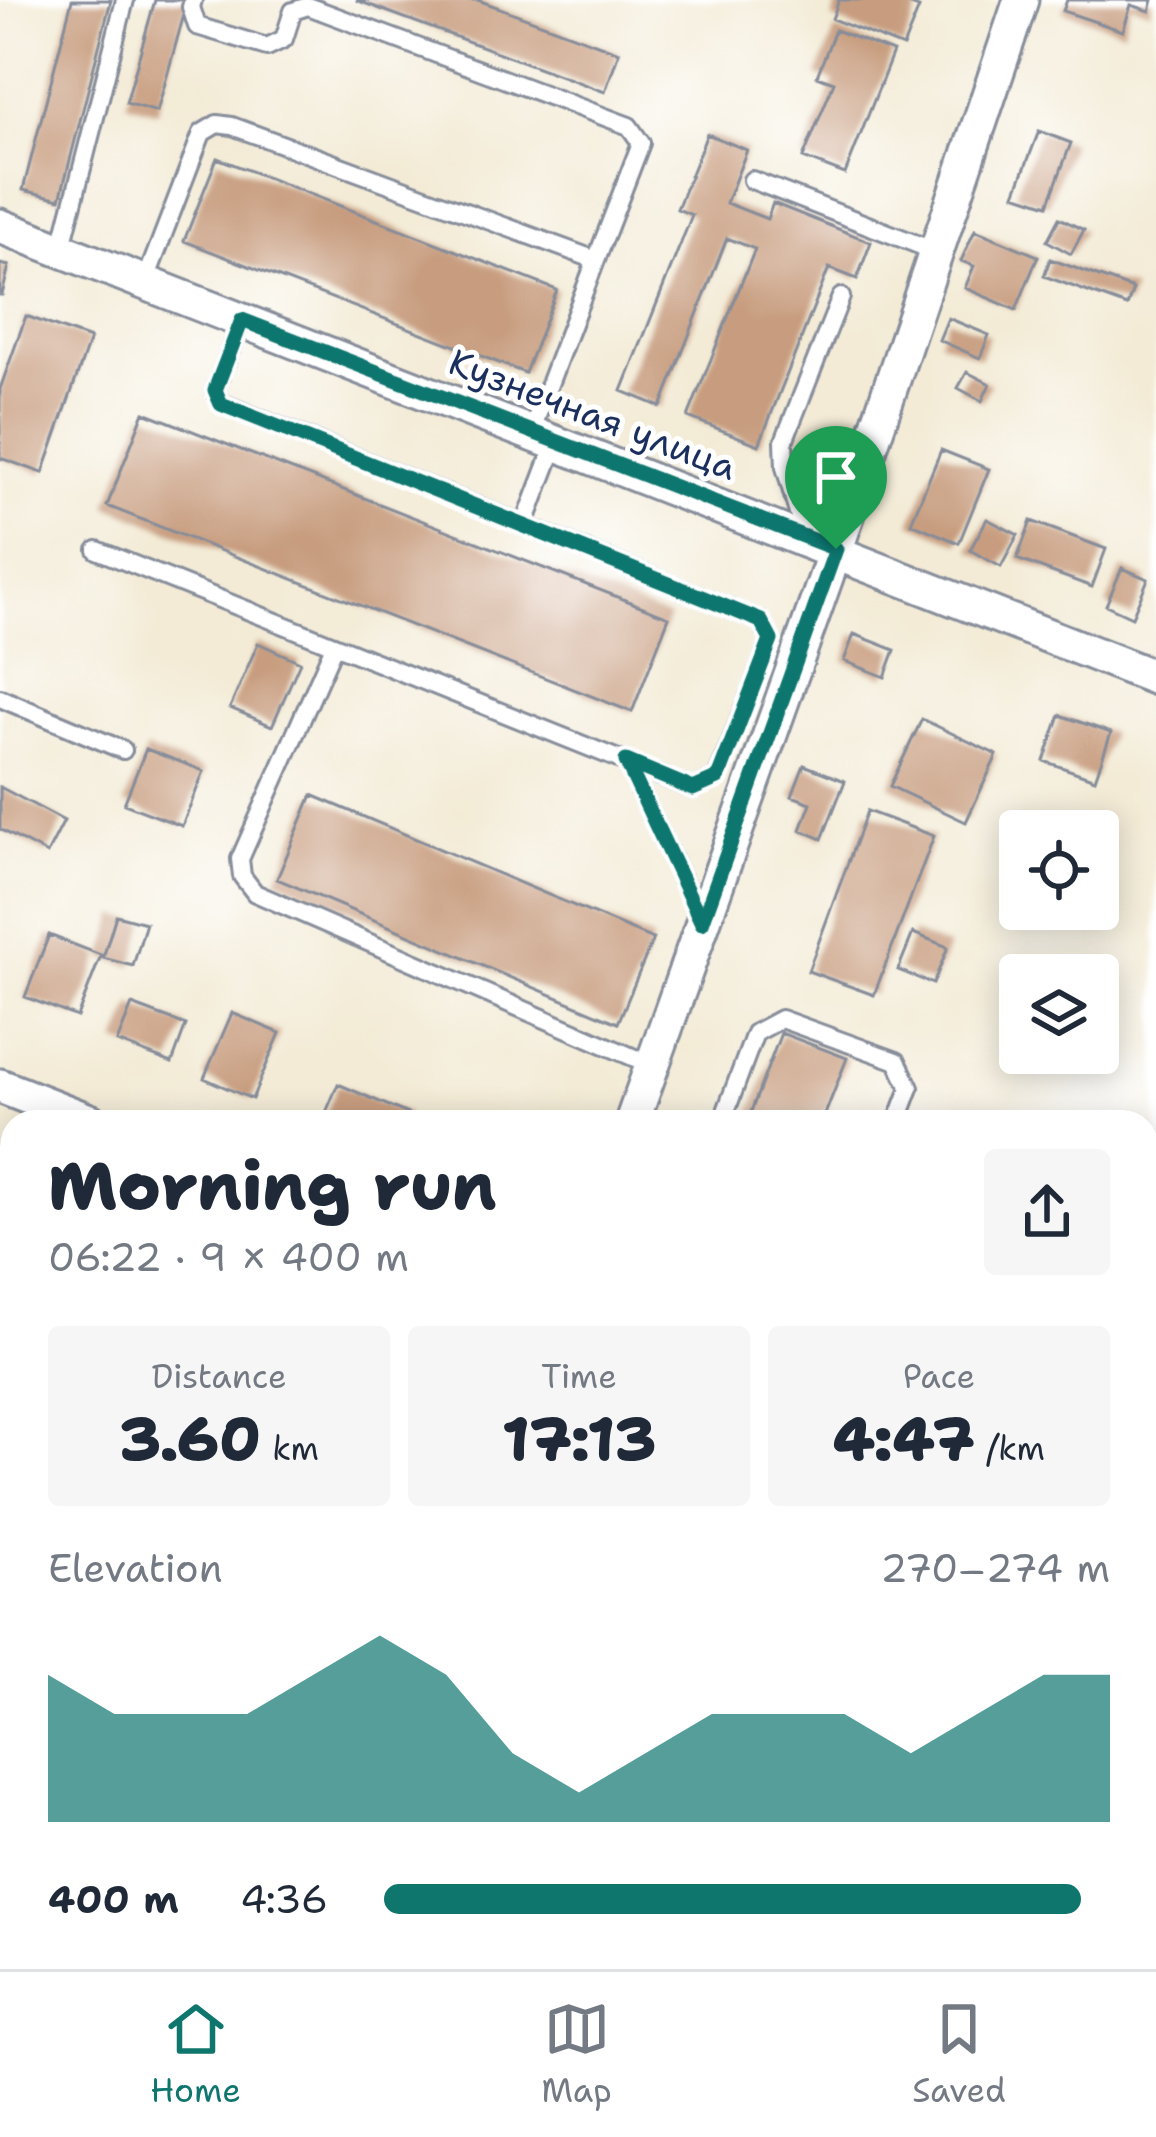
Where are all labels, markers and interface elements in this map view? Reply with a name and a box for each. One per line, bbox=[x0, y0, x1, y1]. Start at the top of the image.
street label: Кузнечная улица bbox=[442, 337, 744, 492]
pin bbox=[785, 426, 887, 549]
icon: arrive bbox=[803, 444, 869, 510]
map controls bbox=[999, 810, 1119, 1074]
button: locate bbox=[999, 810, 1119, 930]
button: layers bbox=[999, 954, 1119, 1074]
text: Morning run bbox=[48, 1142, 497, 1230]
button: share bbox=[984, 1149, 1110, 1275]
text: 06:22 · 9 × 400 m bbox=[48, 1231, 409, 1283]
text: Distance bbox=[151, 1354, 287, 1399]
text: Time bbox=[541, 1354, 617, 1399]
text: Pace bbox=[903, 1354, 975, 1399]
text: 3.60 bbox=[119, 1399, 261, 1479]
text: 17:13 bbox=[502, 1399, 656, 1479]
text: 4:47 bbox=[833, 1399, 975, 1479]
text: km bbox=[261, 1426, 319, 1471]
text: /km bbox=[975, 1426, 1045, 1471]
text: Elevation bbox=[48, 1542, 223, 1594]
text: 270–274 m bbox=[880, 1542, 1110, 1594]
text: 400 m bbox=[48, 1873, 179, 1925]
text: 4:36 bbox=[240, 1873, 328, 1925]
tab: Home bbox=[150, 1996, 241, 2113]
tab: Map bbox=[541, 1996, 612, 2113]
tab: Saved bbox=[912, 1996, 1006, 2113]

